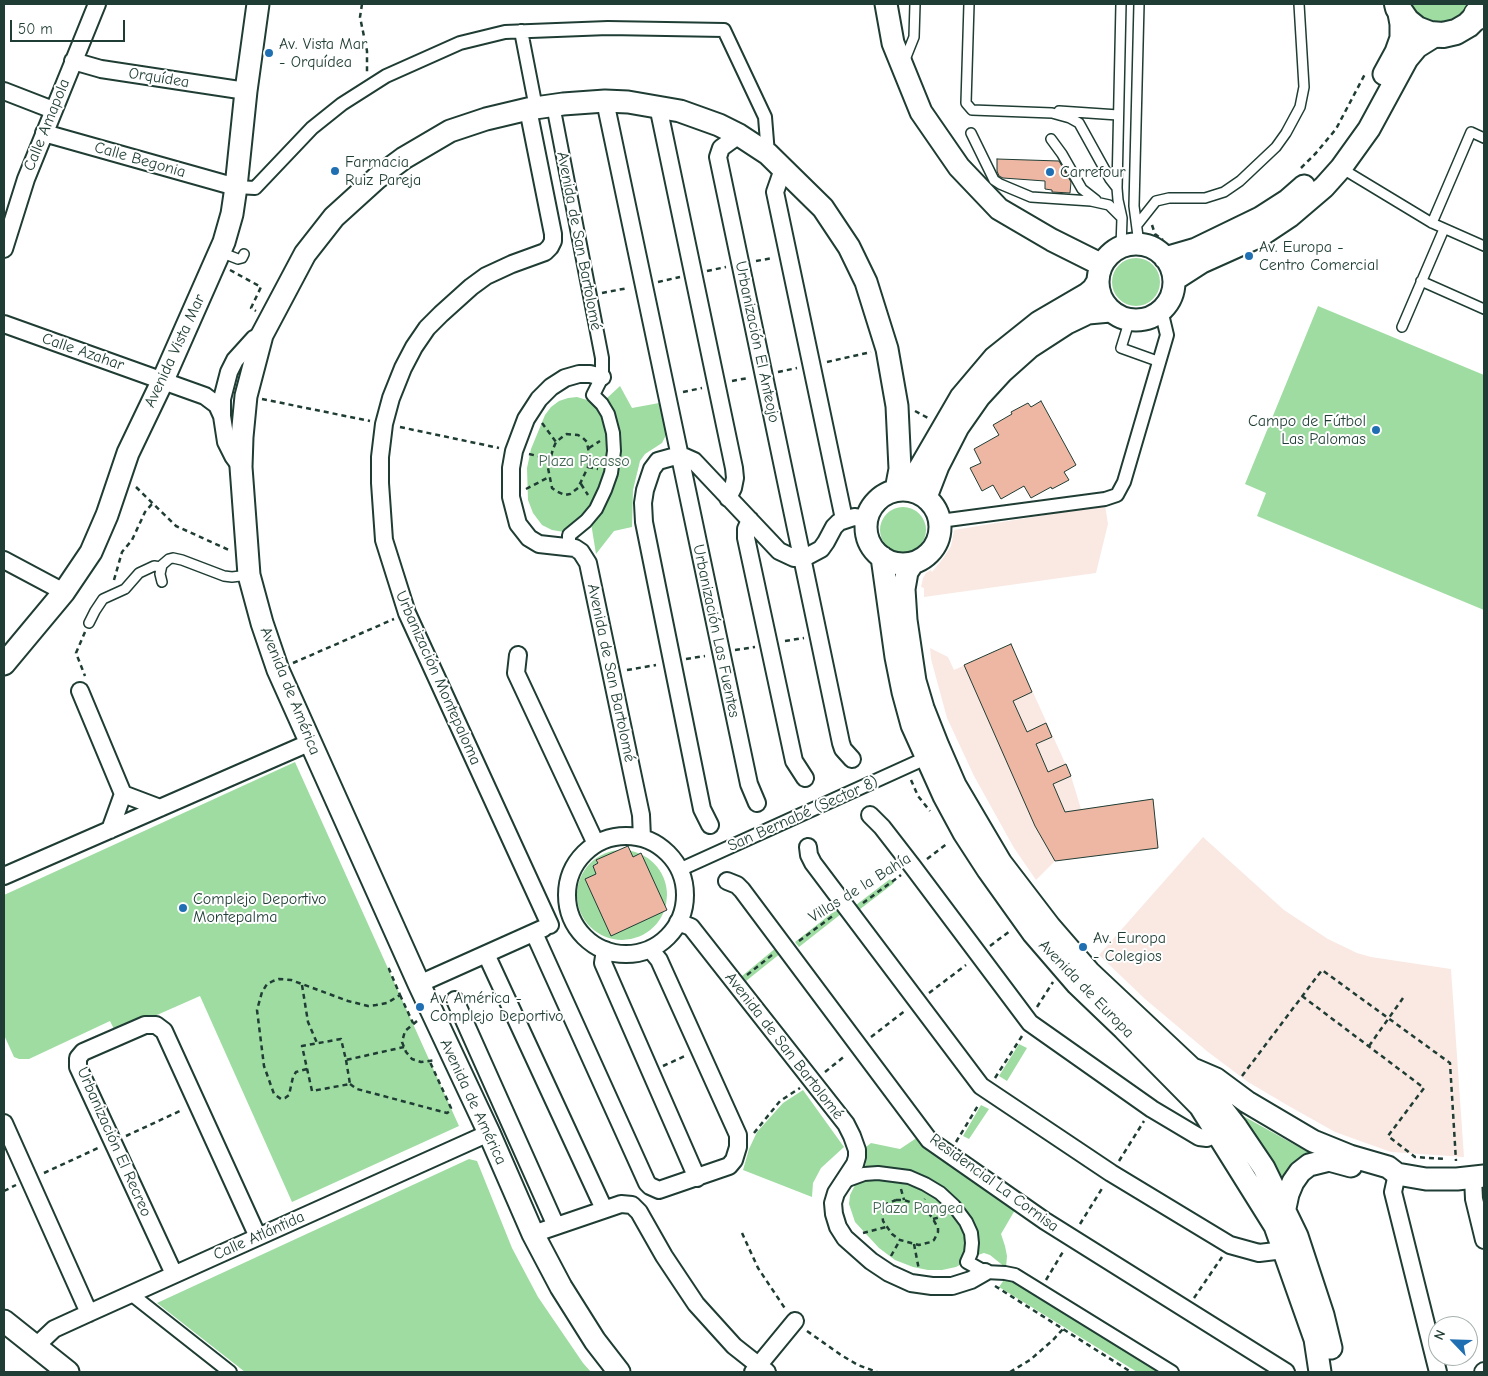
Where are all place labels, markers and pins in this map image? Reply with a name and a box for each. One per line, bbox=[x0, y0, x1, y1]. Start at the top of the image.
place label: Av. Vista Mar - Orquídea bbox=[279, 34, 367, 72]
marker: Av. Vista Mar - Orquídea bbox=[263, 47, 275, 59]
place label: Farmacia Ruiz Pareja bbox=[345, 152, 421, 190]
place label: Carrefour bbox=[1060, 162, 1126, 182]
marker: Farmacia Ruiz Pareja bbox=[329, 165, 341, 177]
marker: Carrefour bbox=[1044, 166, 1056, 178]
place label: Av. Europa - Centro Comercial bbox=[1259, 237, 1379, 275]
marker: Av. Europa - Centro Comercial bbox=[1243, 250, 1255, 262]
place label: Campo de Fútbol Las Palomas bbox=[1248, 411, 1366, 449]
marker: Campo de Fútbol Las Palomas bbox=[1370, 424, 1382, 436]
place label: Complejo Deportivo Montepalma bbox=[193, 889, 327, 927]
marker: Complejo Deportivo Montepalma bbox=[177, 902, 189, 914]
place label: Av. Europa - Colegios bbox=[1093, 928, 1166, 966]
marker: Av. Europa - Colegios bbox=[1077, 941, 1089, 953]
place label: Av. América - Complejo Deportivo bbox=[430, 988, 564, 1026]
marker: Av. América - Complejo Deportivo bbox=[414, 1001, 426, 1013]

